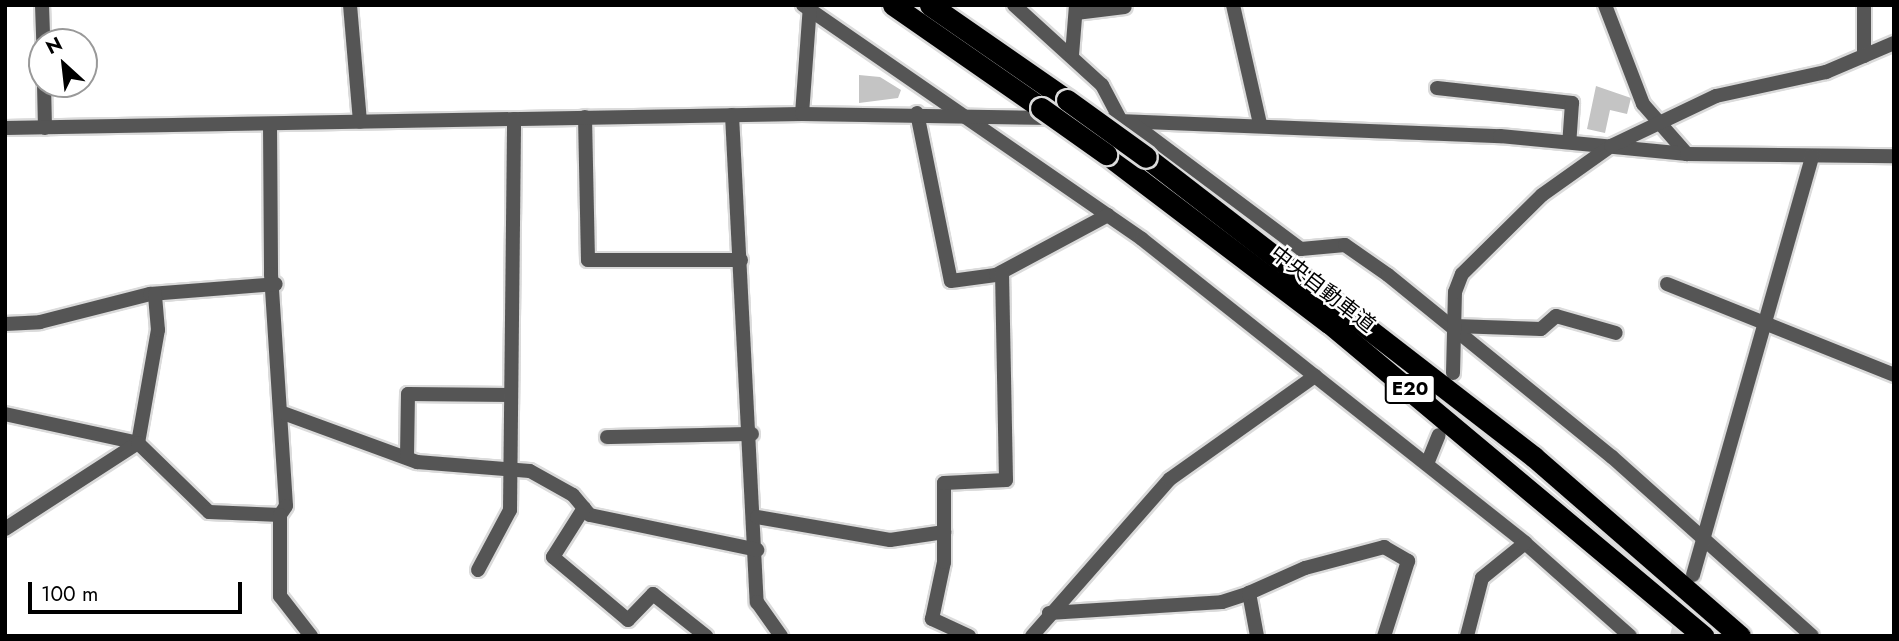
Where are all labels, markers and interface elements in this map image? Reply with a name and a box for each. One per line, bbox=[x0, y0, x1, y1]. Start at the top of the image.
north arrow bbox=[28, 28, 98, 98]
text: N bbox=[41, 30, 67, 61]
street label: 中央自動車道 bbox=[1266, 240, 1380, 338]
road number: E20 bbox=[1384, 374, 1436, 404]
scale bar bbox=[32, 568, 245, 612]
text: 100 m bbox=[41, 579, 98, 609]

